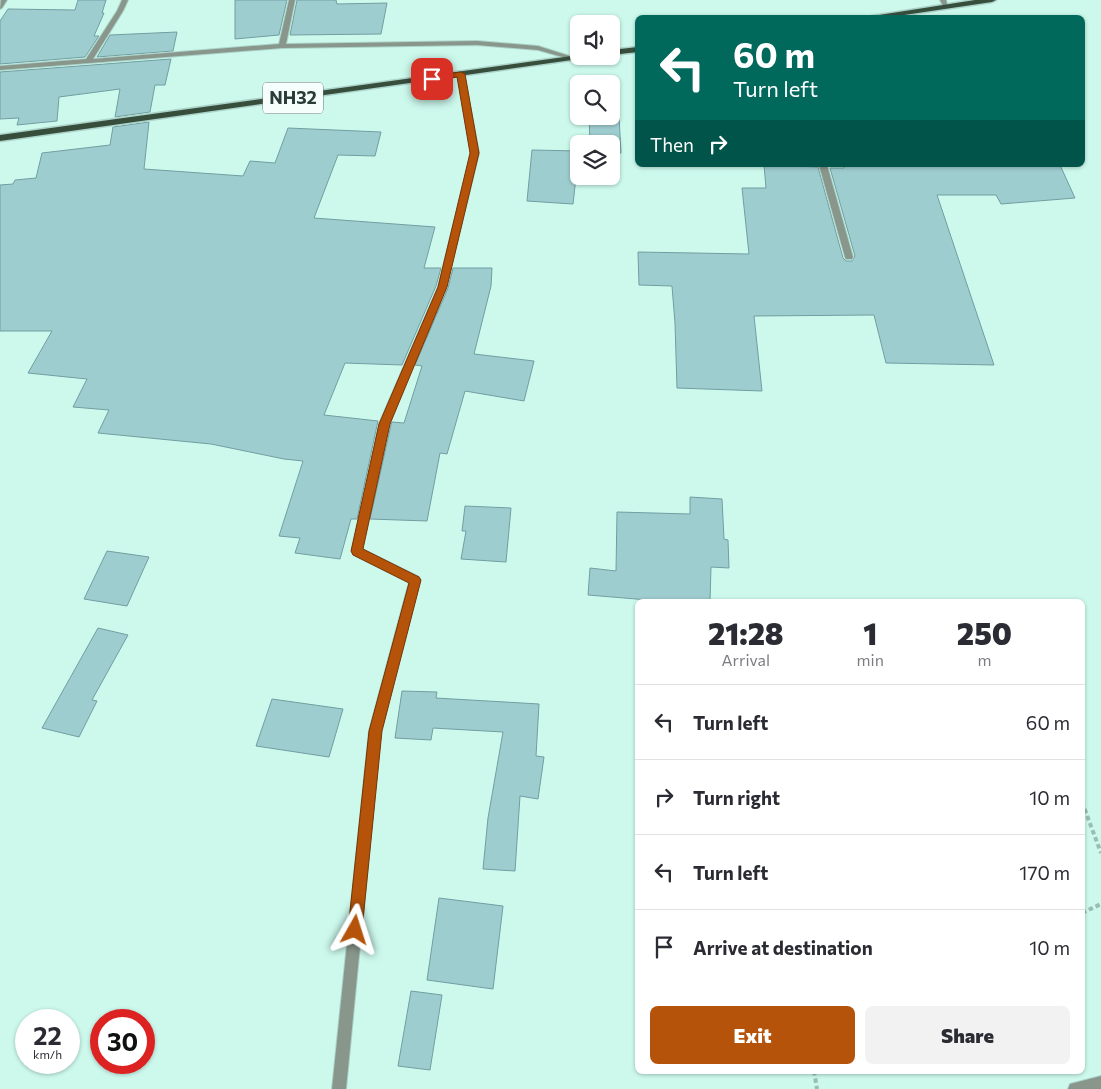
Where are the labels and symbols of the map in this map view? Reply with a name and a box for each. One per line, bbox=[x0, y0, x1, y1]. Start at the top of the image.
pin bbox=[411, 58, 453, 100]
road number: NH32 bbox=[263, 82, 323, 114]
position arrow bbox=[328, 903, 380, 955]
speed limit sign: 30 bbox=[90, 1009, 155, 1074]

